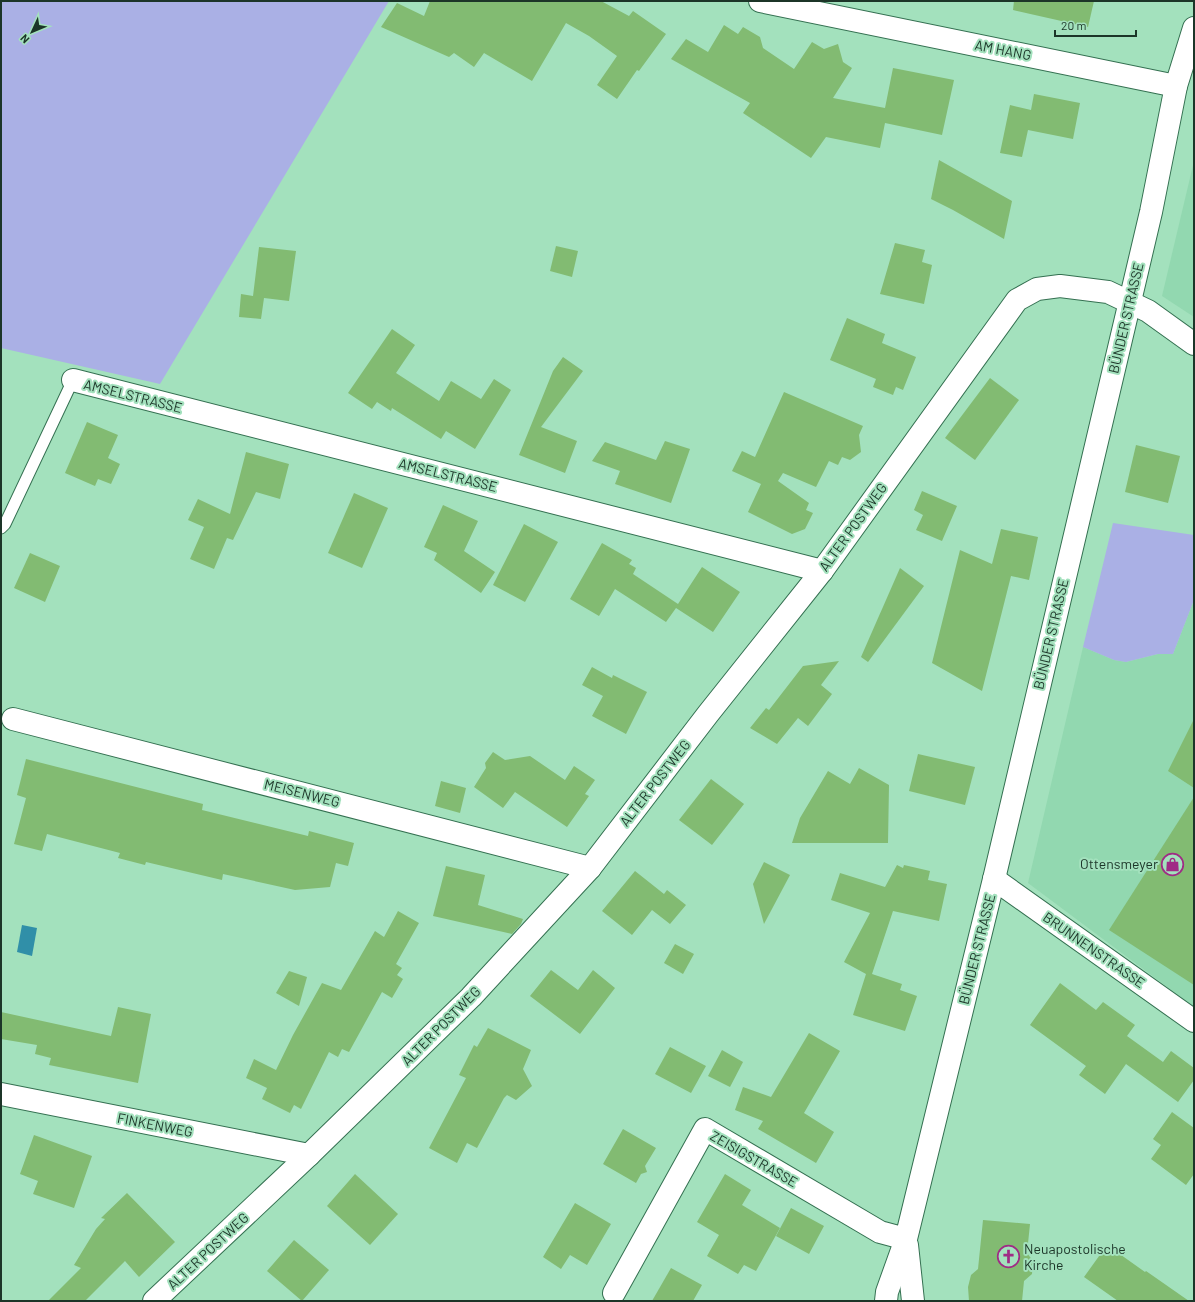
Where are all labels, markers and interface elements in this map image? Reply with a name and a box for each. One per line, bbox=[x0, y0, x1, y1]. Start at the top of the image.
north arrow bbox=[12, 12, 52, 52]
scale bar bbox=[1055, 12, 1136, 38]
text: 20 m bbox=[1061, 18, 1087, 32]
text: N bbox=[17, 32, 32, 46]
street label: AM HANG bbox=[973, 36, 1033, 63]
street label: BÜNDER STRASSE bbox=[1104, 261, 1147, 375]
street label: AMSELSTRASSE bbox=[82, 375, 184, 416]
street label: AMSELSTRASSE bbox=[397, 454, 499, 495]
street label: ALTER POSTWEG bbox=[815, 479, 890, 574]
street label: BÜNDER STRASSE bbox=[1029, 577, 1072, 691]
street label: ALTER POSTWEG bbox=[616, 736, 694, 829]
street label: MEISENWEG bbox=[263, 775, 342, 810]
shop icon: Ottensmeyer bbox=[1160, 851, 1186, 877]
place label: Ottensmeyer bbox=[1080, 855, 1158, 872]
street label: BÜNDER STRASSE bbox=[955, 892, 998, 1006]
street label: BRUNNENSTRASSE bbox=[1040, 908, 1149, 991]
street label: ALTER POSTWEG bbox=[398, 983, 484, 1069]
street label: FINKENWEG bbox=[116, 1109, 194, 1140]
street label: ZEISIGSTRASSE bbox=[708, 1127, 801, 1190]
street label: ALTER POSTWEG bbox=[163, 1209, 252, 1293]
place label: Neuapostolische Kirche bbox=[1024, 1240, 1126, 1273]
church icon: Neuapostolische Kirche bbox=[996, 1244, 1022, 1270]

